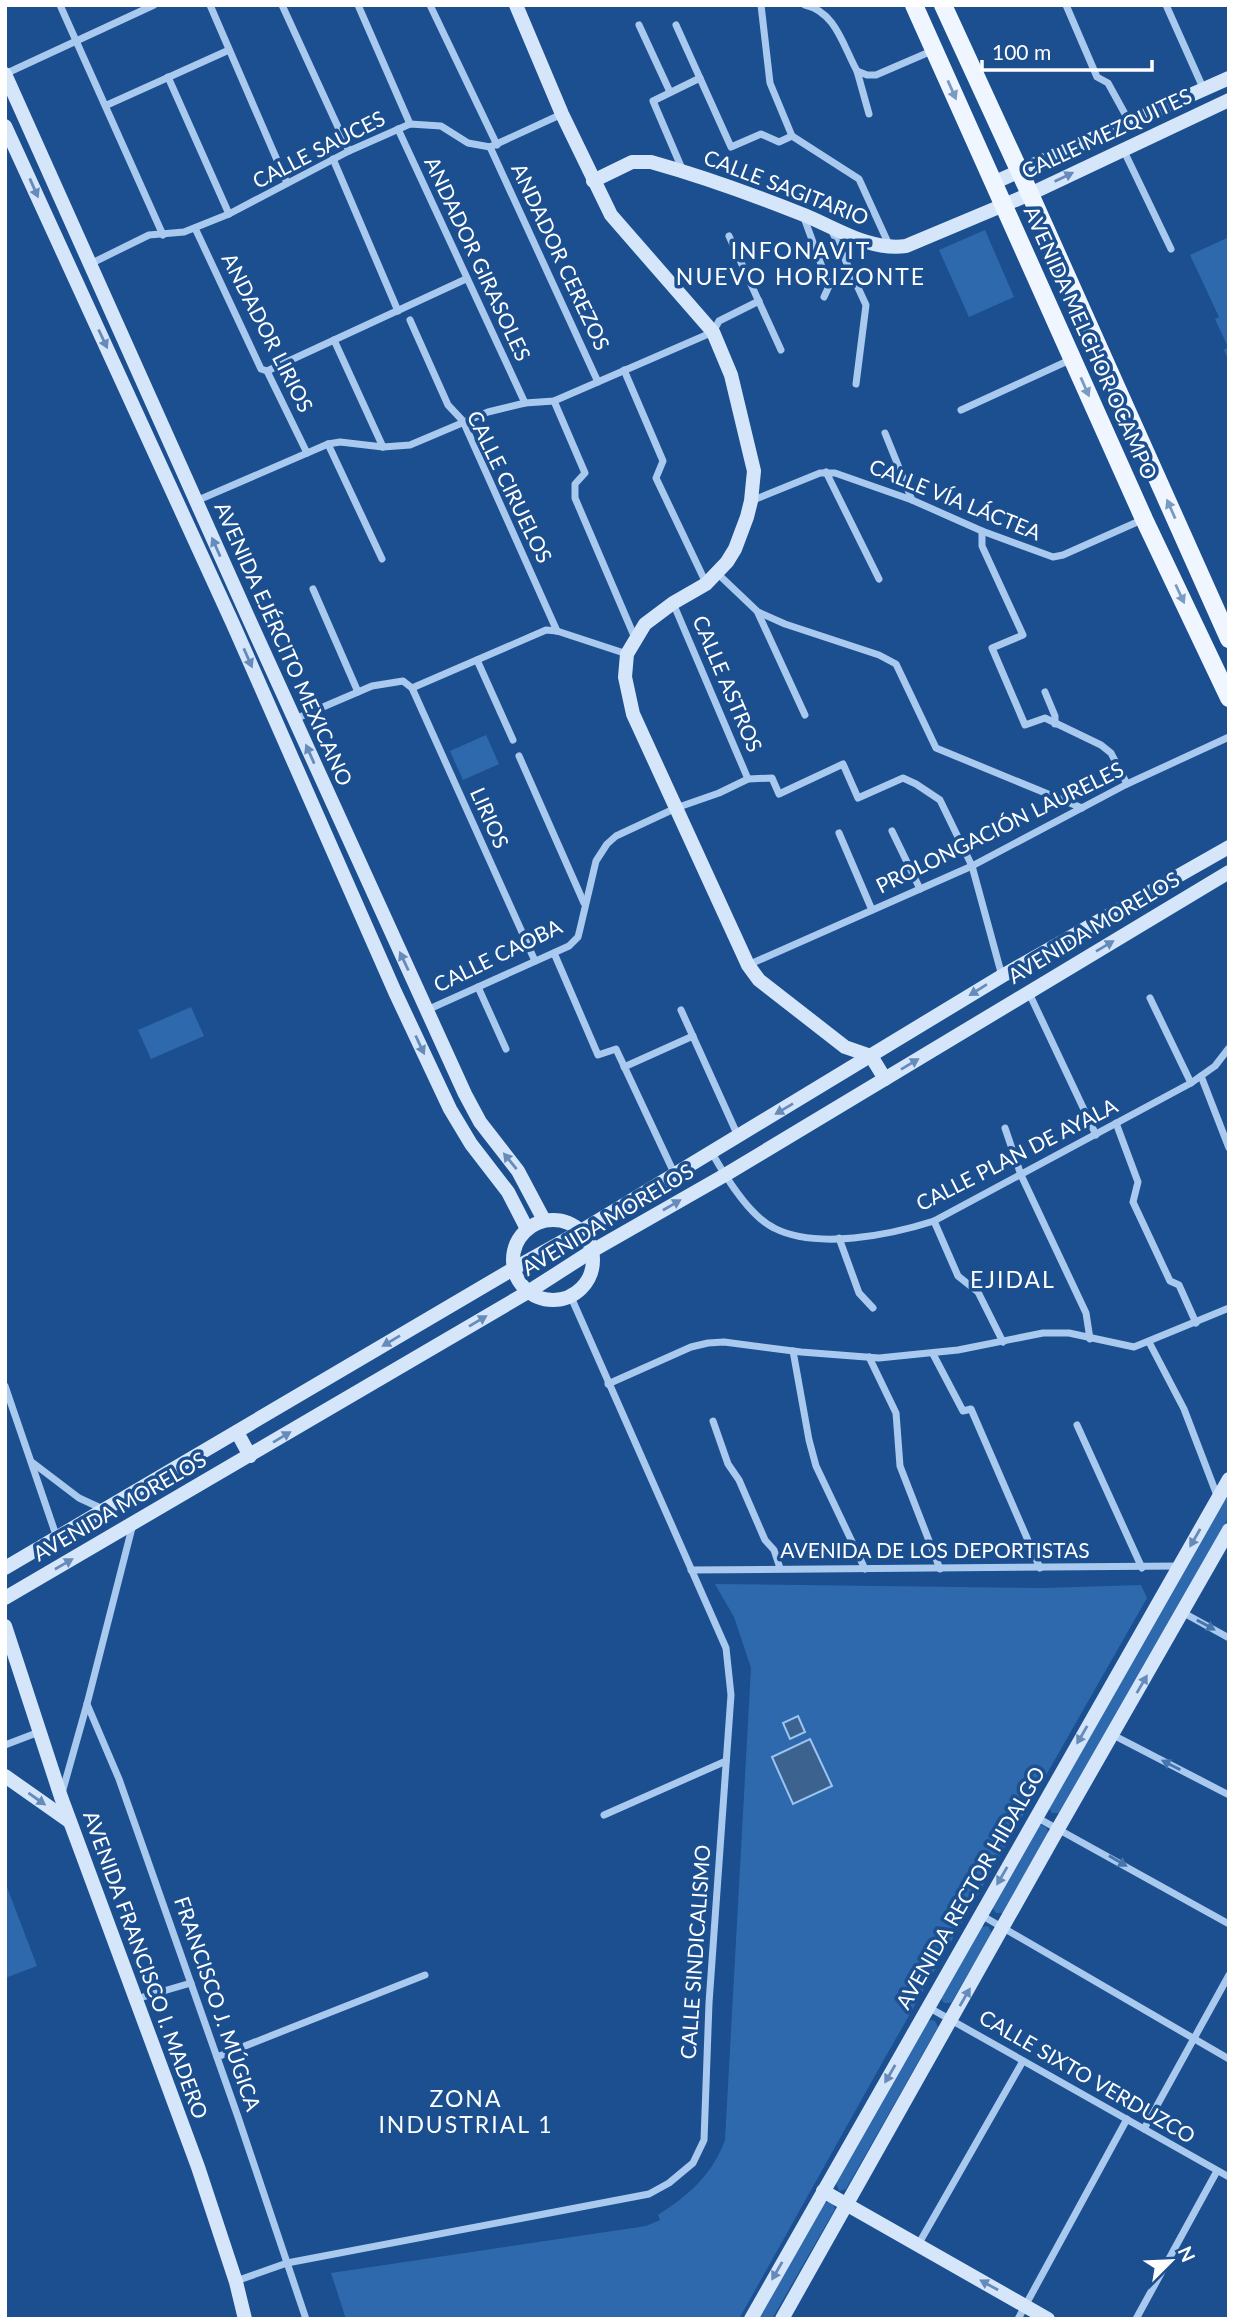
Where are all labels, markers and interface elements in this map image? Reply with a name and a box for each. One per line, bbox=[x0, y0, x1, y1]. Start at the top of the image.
scale bar bbox=[982, 28, 1152, 72]
text: 100 m bbox=[992, 39, 1051, 64]
one-way arrow bbox=[946, 80, 958, 100]
street label: CALLE MEZQUITES bbox=[1017, 82, 1196, 183]
street label: CALLE SAUCES bbox=[248, 105, 389, 193]
street label: CALLE SAGITARIO bbox=[701, 144, 872, 230]
street label: ANDADOR GIRASOLES bbox=[420, 152, 537, 364]
street label: ANDADOR CEREZOS bbox=[507, 159, 616, 354]
one-way arrow bbox=[1054, 171, 1074, 183]
one-way arrow bbox=[29, 177, 40, 198]
street label: AVENIDA MELCHOR OCAMPO bbox=[1020, 202, 1163, 483]
district label: INFONAVIT NUEVO HORIZONTE bbox=[676, 236, 926, 290]
street label: ANDADOR LIRIOS bbox=[217, 249, 319, 416]
one-way arrow bbox=[97, 329, 109, 349]
one-way arrow bbox=[1079, 377, 1091, 397]
street label: CALLE CIRUELOS bbox=[463, 406, 558, 566]
street label: CALLE VÍA LÁCTEA bbox=[866, 453, 1046, 545]
street label: AVENIDA EJÉRCITO MEXICANO bbox=[210, 498, 358, 789]
one-way arrow bbox=[1165, 499, 1177, 519]
one-way arrow bbox=[210, 536, 221, 557]
one-way arrow bbox=[1174, 584, 1185, 604]
street label: CALLE ASTROS bbox=[688, 611, 768, 755]
one-way arrow bbox=[242, 648, 254, 668]
one-way arrow bbox=[304, 744, 316, 764]
street label: PROLONGACIÓN LAURELES bbox=[872, 756, 1127, 898]
street label: LIRIOS bbox=[466, 783, 515, 852]
street label: AVENIDA MORELOS bbox=[1003, 866, 1184, 988]
street label: CALLE CAOBA bbox=[429, 912, 566, 996]
one-way arrow bbox=[1096, 940, 1115, 953]
one-way arrow bbox=[398, 951, 410, 971]
one-way arrow bbox=[969, 984, 988, 997]
one-way arrow bbox=[414, 1035, 426, 1055]
one-way arrow bbox=[901, 1057, 920, 1070]
street label: CALLE PLAN DE AYALA bbox=[911, 1092, 1122, 1215]
one-way arrow bbox=[775, 1102, 794, 1115]
one-way arrow bbox=[503, 1153, 518, 1171]
street label: AVENIDA MORELOS bbox=[517, 1158, 698, 1280]
one-way arrow bbox=[663, 1199, 682, 1211]
district label: EJIDAL bbox=[970, 1265, 1056, 1293]
one-way arrow bbox=[469, 1315, 488, 1328]
one-way arrow bbox=[381, 1335, 400, 1347]
one-way arrow bbox=[273, 1431, 292, 1443]
street label: AVENIDA MORELOS bbox=[28, 1446, 210, 1565]
one-way arrow bbox=[1189, 1528, 1201, 1548]
street label: AVENIDA DE LOS DEPORTISTAS bbox=[780, 1537, 1090, 1562]
one-way arrow bbox=[55, 1558, 74, 1570]
one-way arrow bbox=[1196, 1619, 1215, 1631]
one-way arrow bbox=[1136, 1674, 1148, 1693]
one-way arrow bbox=[1076, 1726, 1088, 1745]
one-way arrow bbox=[1161, 1759, 1181, 1770]
street label: AVENIDA RECTOR HIDALGO bbox=[890, 1762, 1049, 2013]
one-way arrow bbox=[28, 1792, 46, 1806]
street label: AVENIDA FRANCISCO I. MADERO bbox=[79, 1807, 214, 2122]
street label: CALLE SINDICALISMO bbox=[675, 1844, 714, 2060]
one-way arrow bbox=[1108, 1855, 1128, 1867]
one-way arrow bbox=[996, 1866, 1008, 1885]
street label: FRANCISCO J. MÚGICA bbox=[170, 1893, 267, 2115]
one-way arrow bbox=[959, 1987, 971, 2006]
street label: CALLE SIXTO VERDUZCO bbox=[975, 2004, 1200, 2148]
one-way arrow bbox=[884, 2064, 896, 2083]
district label: ZONA INDUSTRIAL 1 bbox=[378, 2084, 554, 2138]
north arrow bbox=[1136, 2226, 1206, 2296]
text: N bbox=[1174, 2243, 1200, 2265]
one-way arrow bbox=[771, 2262, 784, 2281]
one-way arrow bbox=[979, 2279, 998, 2291]

